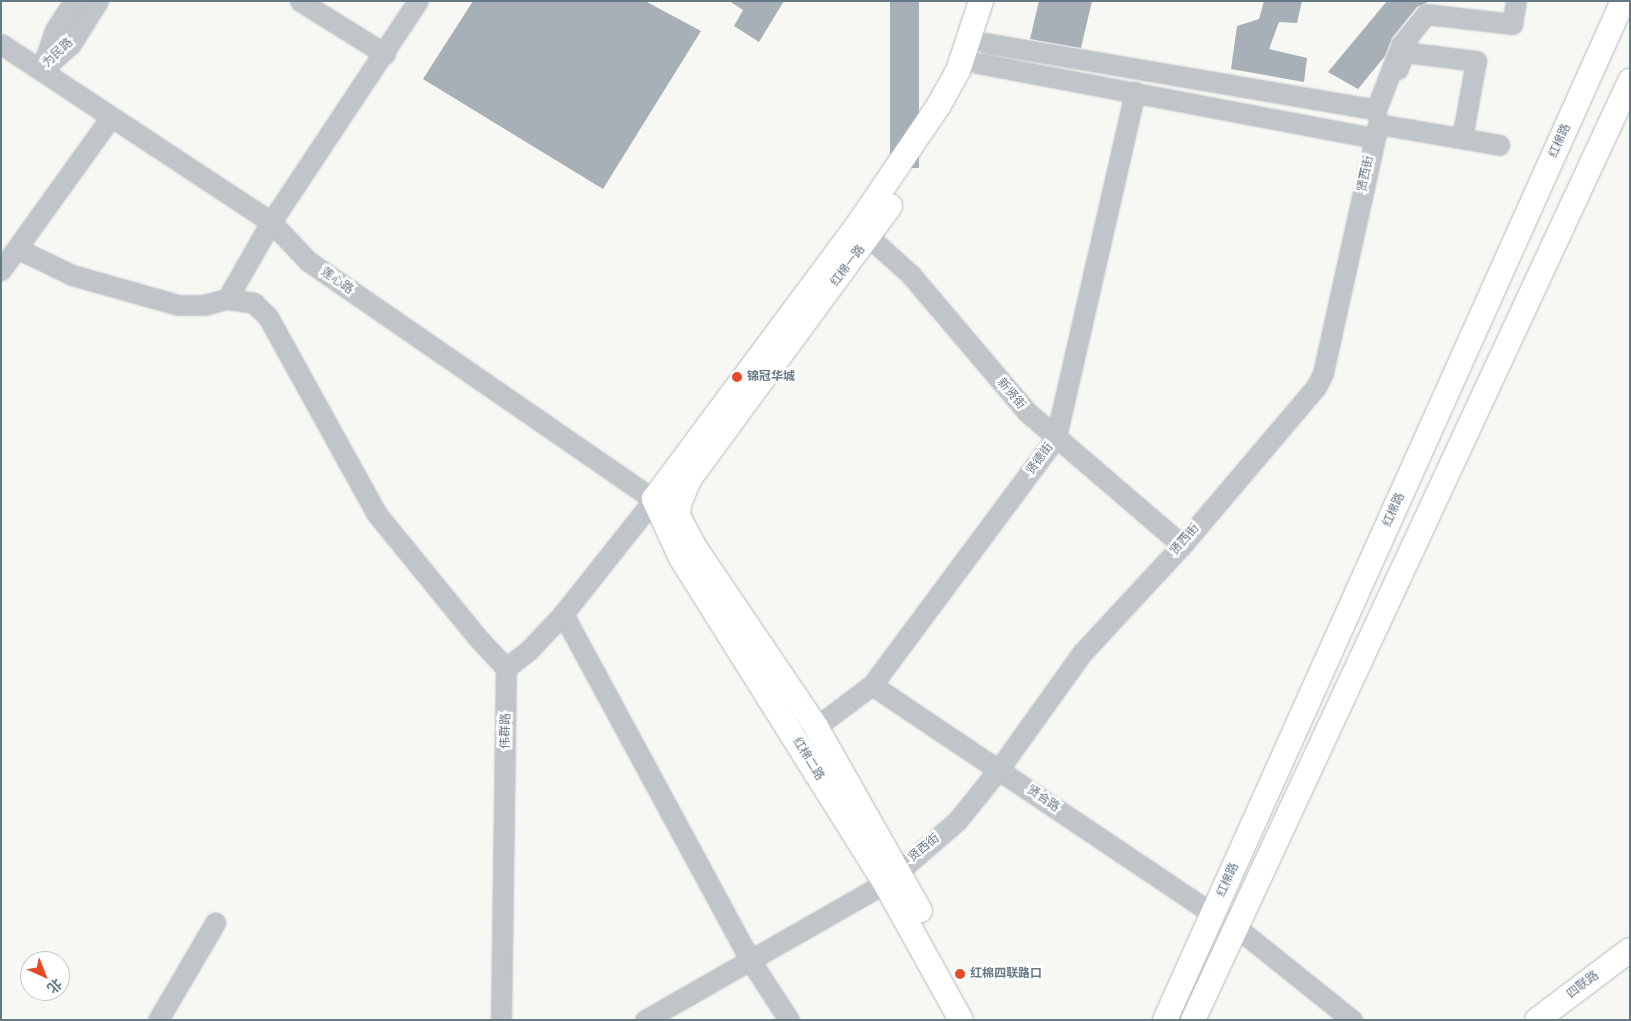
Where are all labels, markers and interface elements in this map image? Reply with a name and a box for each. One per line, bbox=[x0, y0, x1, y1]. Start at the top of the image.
street label: 为民路 bbox=[40, 35, 76, 71]
street label: 红棉路 bbox=[1546, 122, 1574, 160]
street label: 贤西街 bbox=[1355, 155, 1377, 193]
street label: 红棉一路 bbox=[828, 242, 868, 290]
street label: 莲心路 bbox=[318, 265, 356, 297]
place label: 锦冠华城 bbox=[747, 370, 795, 384]
marker: 锦冠华城 bbox=[731, 371, 743, 383]
street label: 新贤街 bbox=[994, 376, 1028, 412]
street label: 贤德街 bbox=[1023, 440, 1057, 478]
street label: 红棉路 bbox=[1380, 491, 1408, 529]
street label: 贤西街 bbox=[1168, 522, 1202, 558]
street label: 伟群路 bbox=[498, 713, 514, 749]
street label: 红棉二路 bbox=[789, 735, 827, 783]
street label: 贤合路 bbox=[1024, 783, 1062, 815]
street label: 贤西街 bbox=[905, 831, 943, 865]
street label: 红棉路 bbox=[1214, 861, 1242, 899]
north arrow bbox=[20, 951, 70, 1001]
place label: 红棉四联路口 bbox=[970, 967, 1042, 981]
marker: 红棉四联路口 bbox=[954, 968, 966, 980]
street label: 四联路 bbox=[1564, 968, 1602, 1002]
text: 北 bbox=[44, 975, 65, 997]

